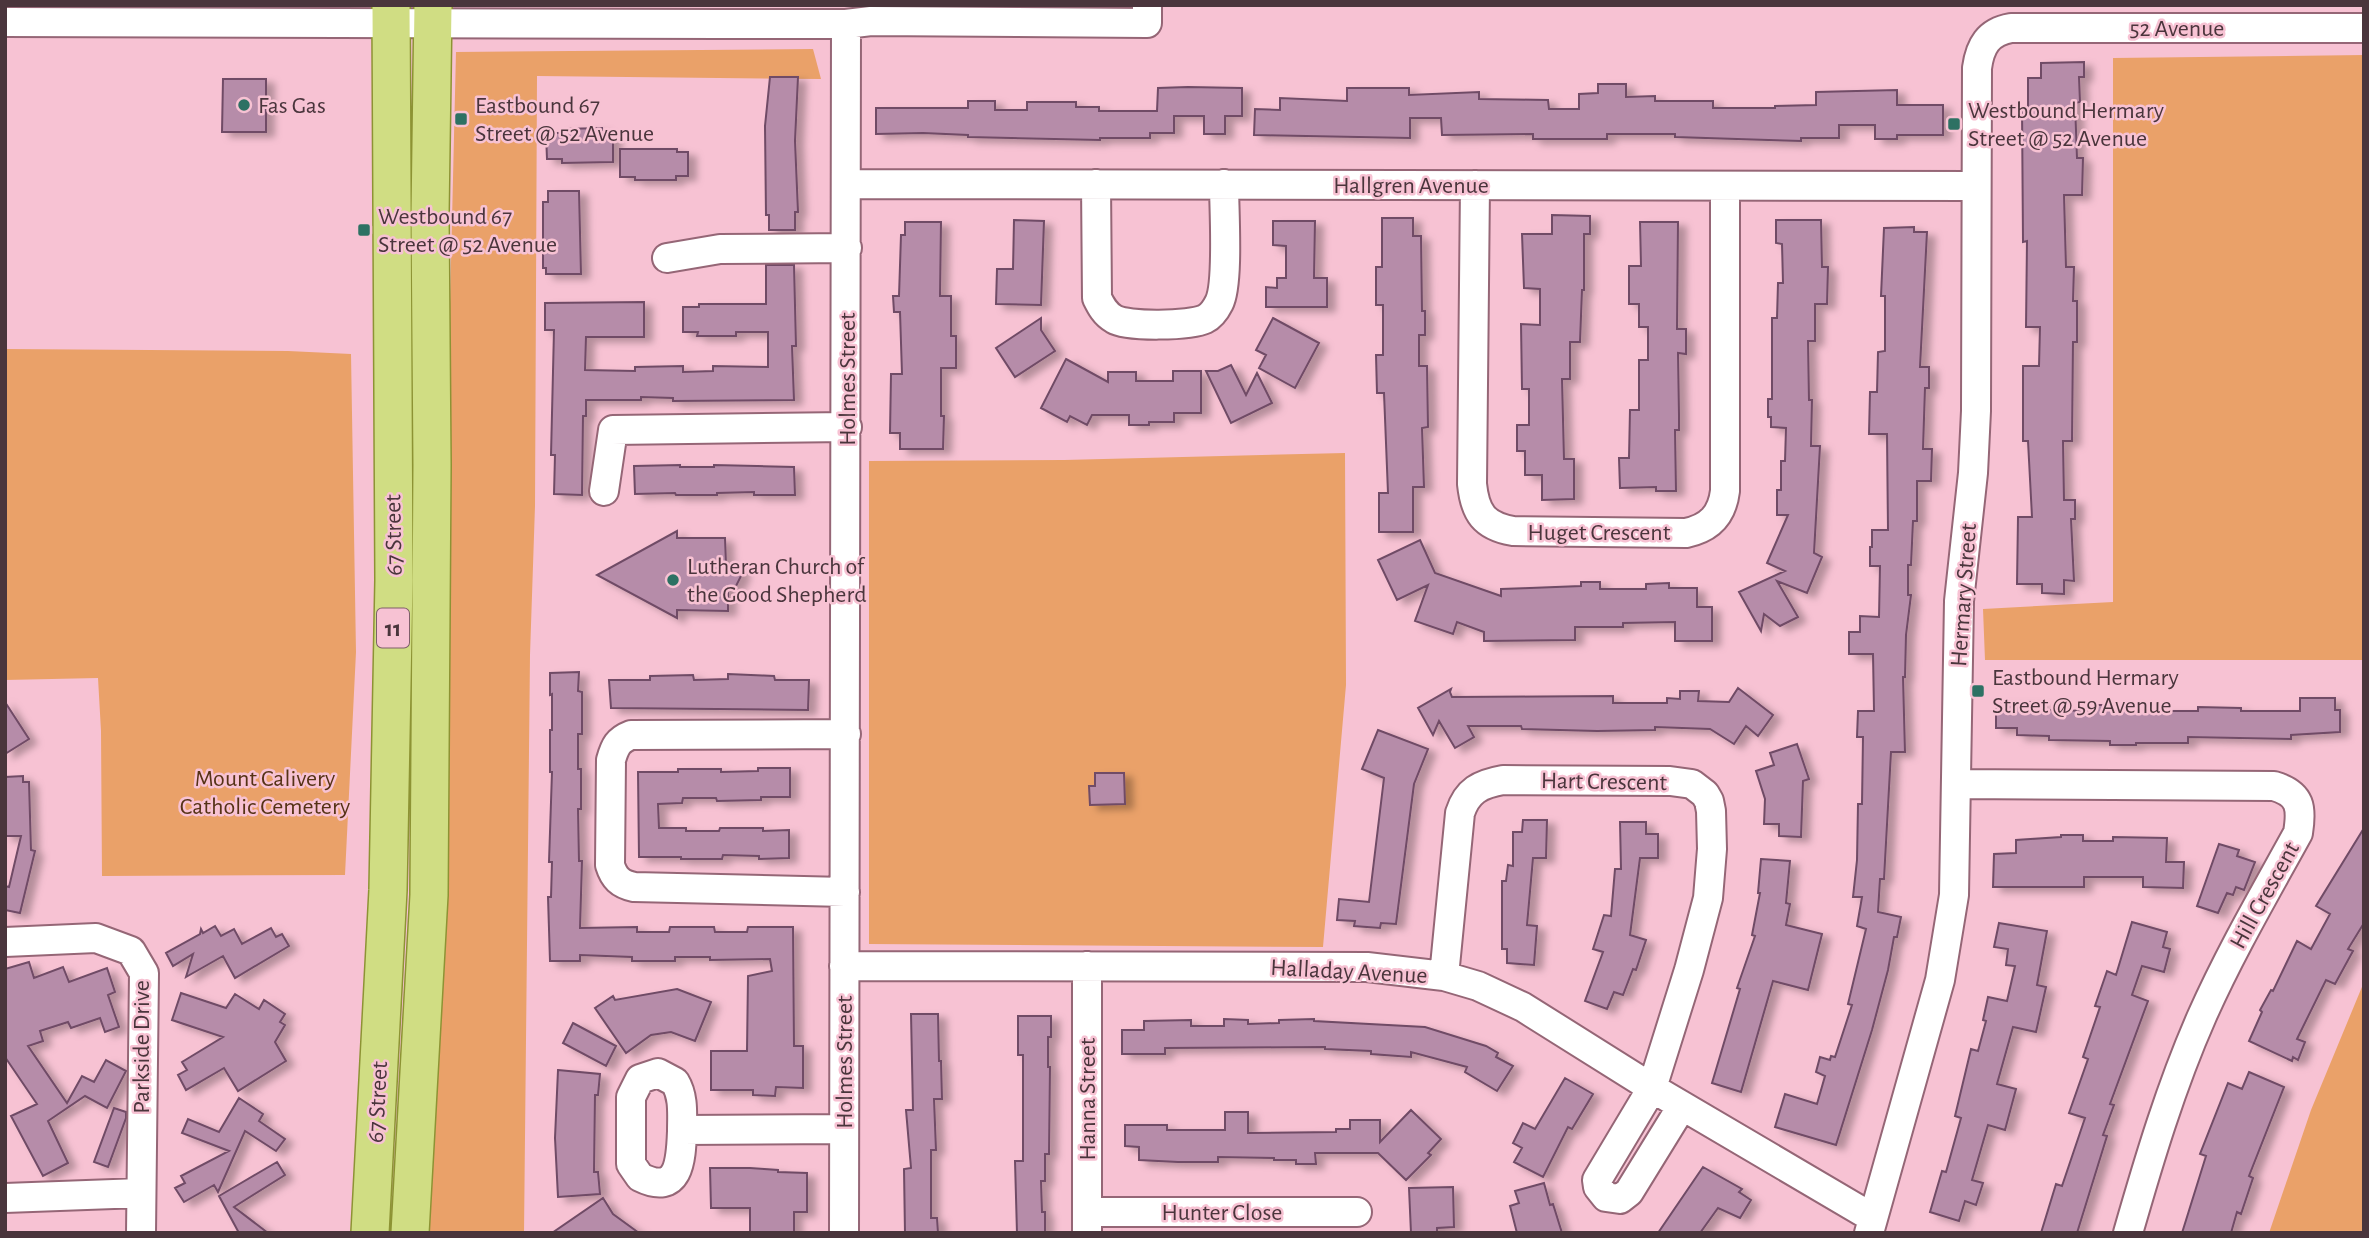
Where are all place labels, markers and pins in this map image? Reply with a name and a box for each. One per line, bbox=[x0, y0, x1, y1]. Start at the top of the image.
place label: Fas Gas bbox=[258, 94, 326, 118]
place label: Eastbound 67 Street @ 52 Avenue bbox=[475, 94, 654, 146]
marker: Fas Gas bbox=[236, 97, 252, 113]
place label: Westbound Hermary Street @ 52 Avenue bbox=[1968, 99, 2164, 151]
marker: Eastbound 67 Street @ 52 Avenue bbox=[453, 111, 469, 127]
marker: Westbound Hermary Street @ 52 Avenue bbox=[1946, 116, 1962, 132]
place label: Westbound 67 Street @ 52 Avenue bbox=[378, 205, 557, 257]
marker: Westbound 67 Street @ 52 Avenue bbox=[356, 222, 372, 238]
place label: Lutheran Church of the Good Shepherd bbox=[687, 555, 867, 607]
marker: Lutheran Church of the Good Shepherd bbox=[665, 572, 681, 588]
place label: Eastbound Hermary Street @ 59 Avenue bbox=[1992, 666, 2179, 718]
marker: Eastbound Hermary Street @ 59 Avenue bbox=[1970, 683, 1986, 699]

